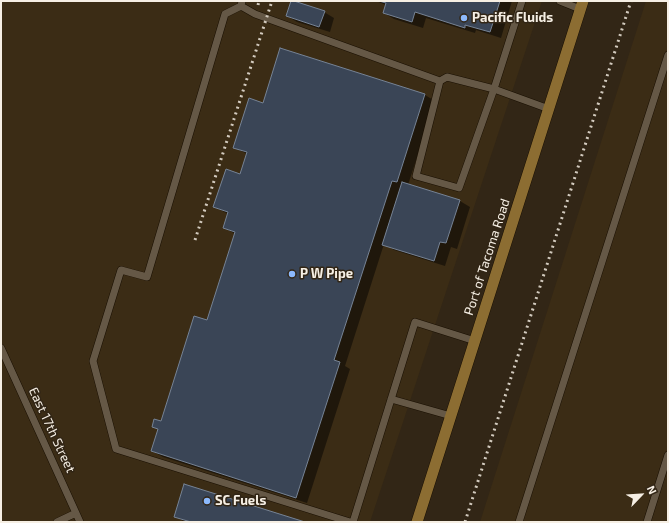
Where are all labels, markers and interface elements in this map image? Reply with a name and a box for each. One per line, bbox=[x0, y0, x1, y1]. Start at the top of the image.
place label: Pacific Fluids bbox=[472, 10, 553, 26]
marker: Pacific Fluids bbox=[459, 13, 469, 23]
street label: Port of Tacoma Road bbox=[461, 197, 513, 317]
place label: P W Pipe bbox=[300, 266, 353, 282]
marker: P W Pipe bbox=[287, 269, 297, 279]
street label: East 17th Street bbox=[25, 385, 79, 475]
north arrow bbox=[621, 475, 661, 515]
text: N bbox=[645, 483, 660, 496]
place label: SC Fuels bbox=[215, 493, 266, 509]
marker: SC Fuels bbox=[202, 496, 212, 506]

